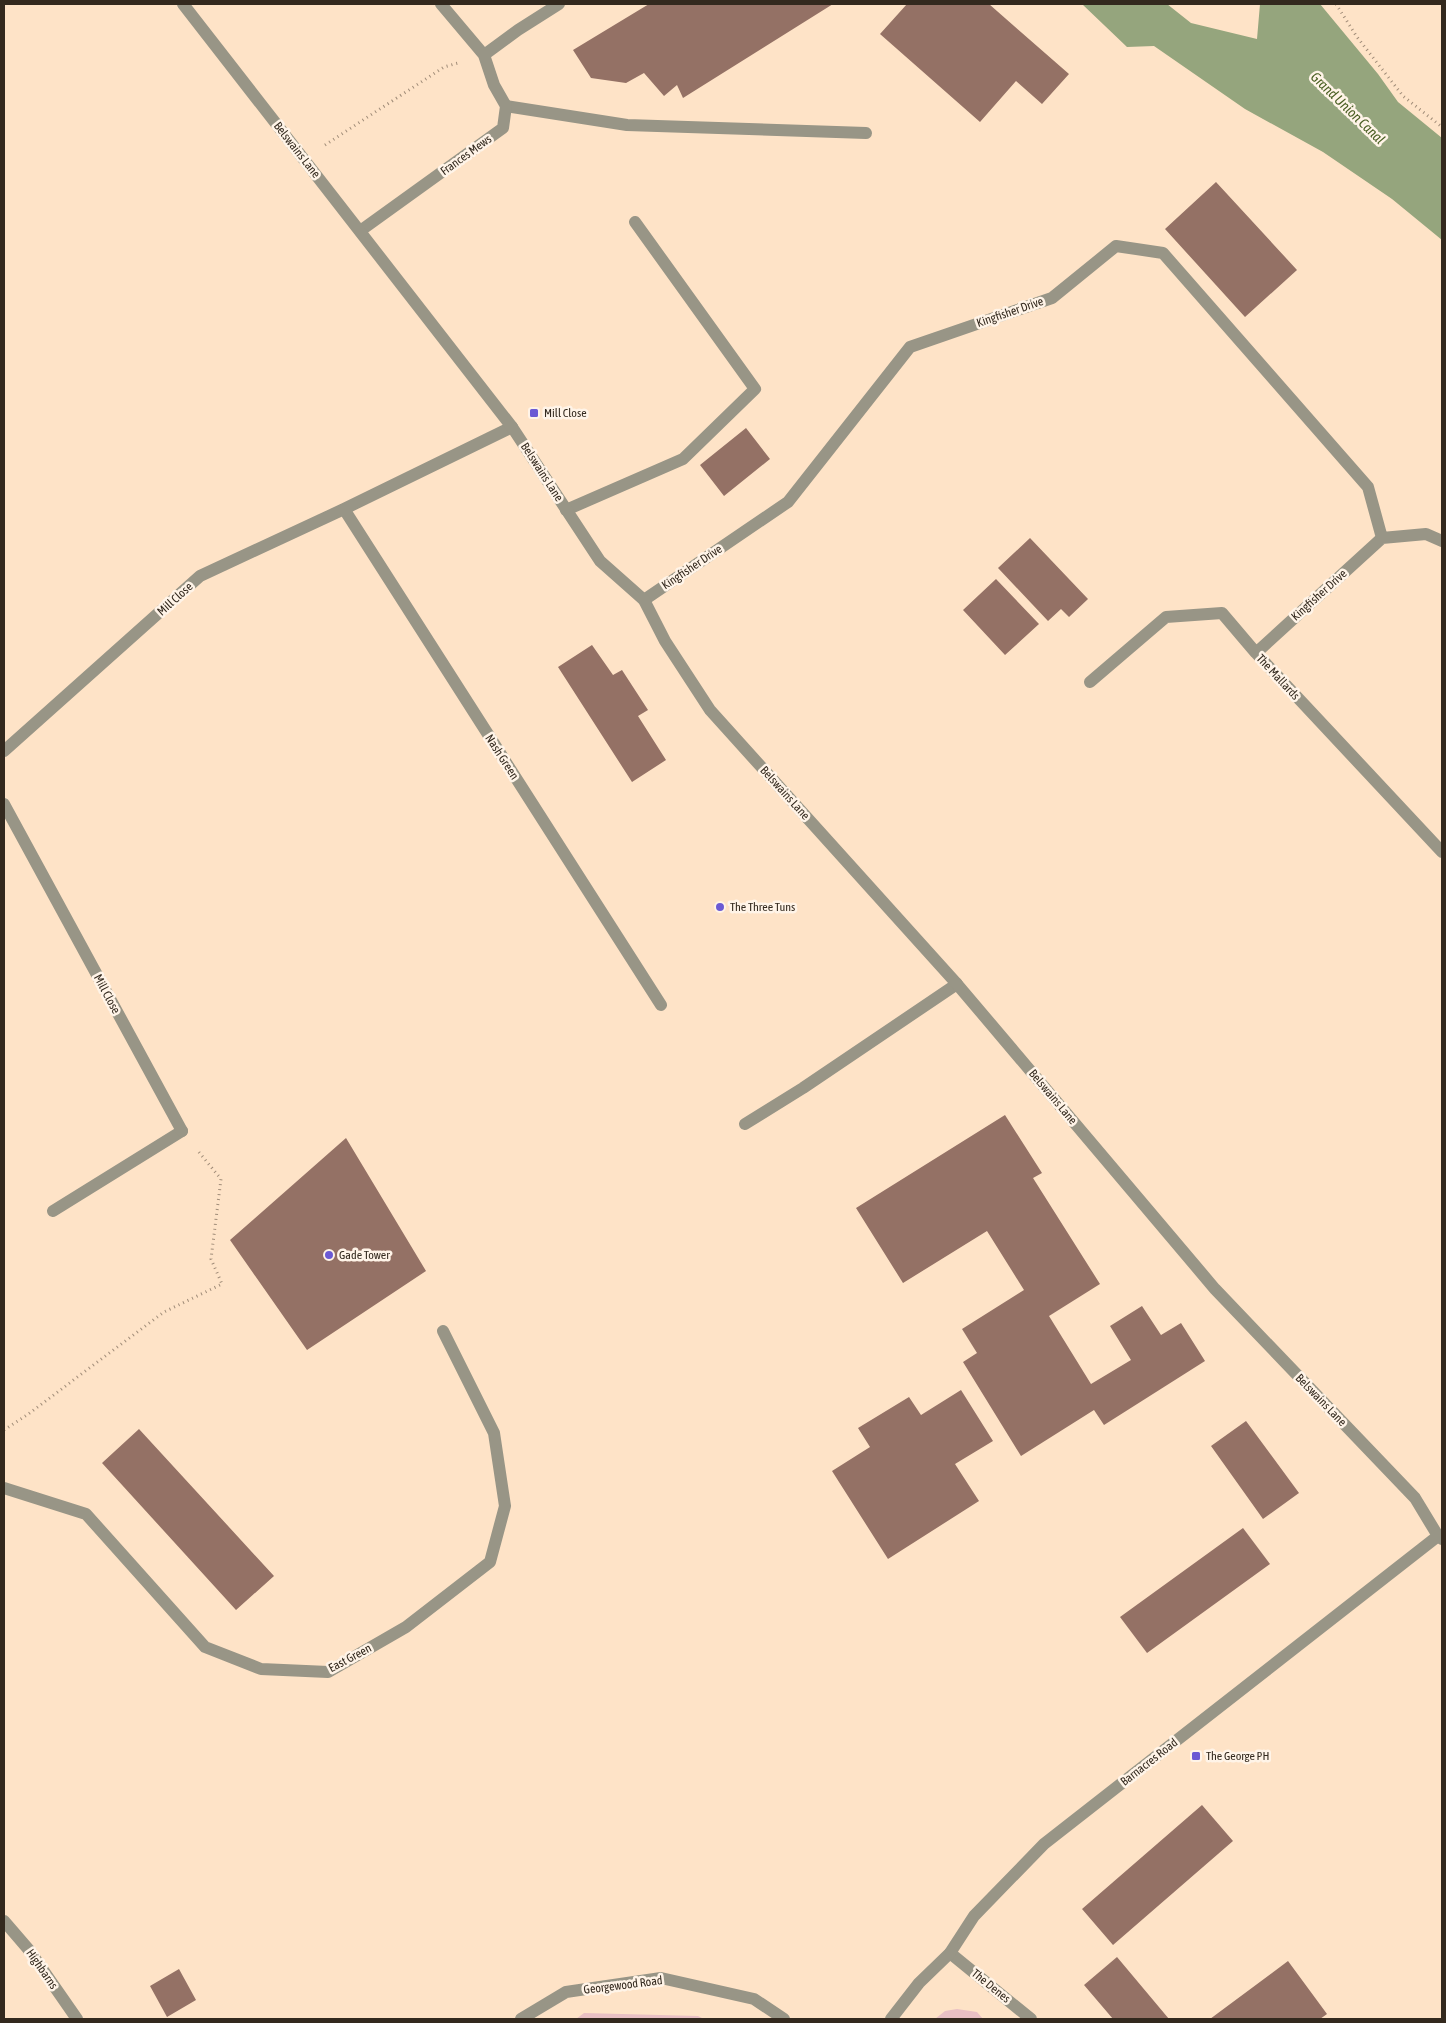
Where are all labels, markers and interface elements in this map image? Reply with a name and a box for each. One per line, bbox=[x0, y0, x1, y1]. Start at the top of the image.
water label: Grand Union Canal bbox=[1308, 69, 1388, 147]
street label: Belswains Lane bbox=[271, 119, 323, 181]
street label: Frances Mews bbox=[438, 132, 494, 178]
street label: Kingfisher Drive bbox=[975, 294, 1045, 330]
place label: Mill Close bbox=[544, 406, 587, 420]
marker: Mill Close bbox=[528, 407, 540, 419]
street label: Belswains Lane bbox=[518, 440, 566, 504]
street label: Kingfisher Drive bbox=[659, 542, 725, 592]
street label: Kingfisher Drive bbox=[1288, 566, 1350, 624]
street label: Mill Close bbox=[154, 580, 196, 618]
street label: The Mallards bbox=[1253, 651, 1303, 703]
street label: Nash Green bbox=[482, 732, 522, 782]
street label: Belswains Lane bbox=[757, 763, 813, 823]
place label: The Three Tuns bbox=[730, 900, 795, 914]
marker: The Three Tuns bbox=[714, 901, 726, 913]
street label: Mill Close bbox=[91, 972, 123, 1016]
street label: Belswains Lane bbox=[1026, 1067, 1080, 1127]
place label: Gade Tower bbox=[339, 1248, 390, 1262]
marker: Gade Tower bbox=[323, 1249, 335, 1261]
street label: Belswains Lane bbox=[1293, 1371, 1349, 1429]
street label: East Green bbox=[326, 1641, 374, 1675]
street label: Barnacres Road bbox=[1118, 1735, 1180, 1789]
place label: The George PH bbox=[1206, 1749, 1269, 1763]
marker: The George PH bbox=[1190, 1750, 1202, 1762]
street label: Highbarns bbox=[23, 1946, 61, 1992]
street label: The Denes bbox=[969, 1966, 1013, 2006]
street label: Georgewood Road bbox=[583, 1973, 663, 1997]

